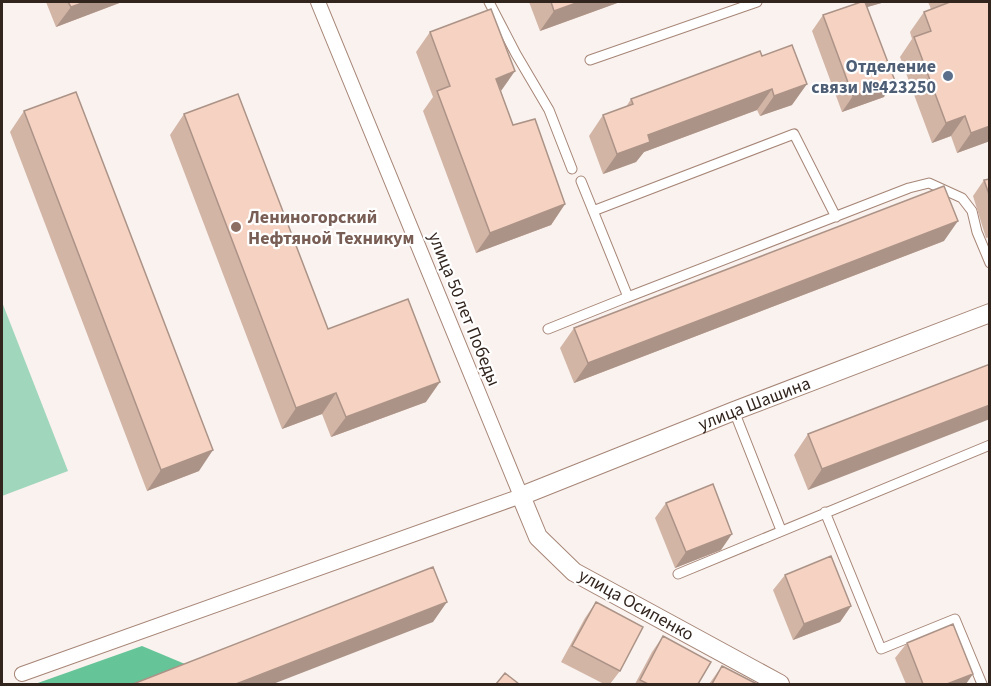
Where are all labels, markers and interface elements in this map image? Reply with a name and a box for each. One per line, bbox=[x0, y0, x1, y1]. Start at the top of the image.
place label: Отделение связи №423250 bbox=[811, 54, 936, 100]
marker: Отделение связи №423250 bbox=[941, 69, 955, 83]
place label: Лениногорский Нефтяной Техникум bbox=[247, 205, 414, 251]
marker: Лениногорский Нефтяной Техникум bbox=[229, 220, 243, 234]
street label: улица 50 лет Победы bbox=[422, 228, 506, 390]
street label: улица Шашина bbox=[694, 370, 814, 437]
street label: улица Осипенко bbox=[574, 563, 698, 647]

